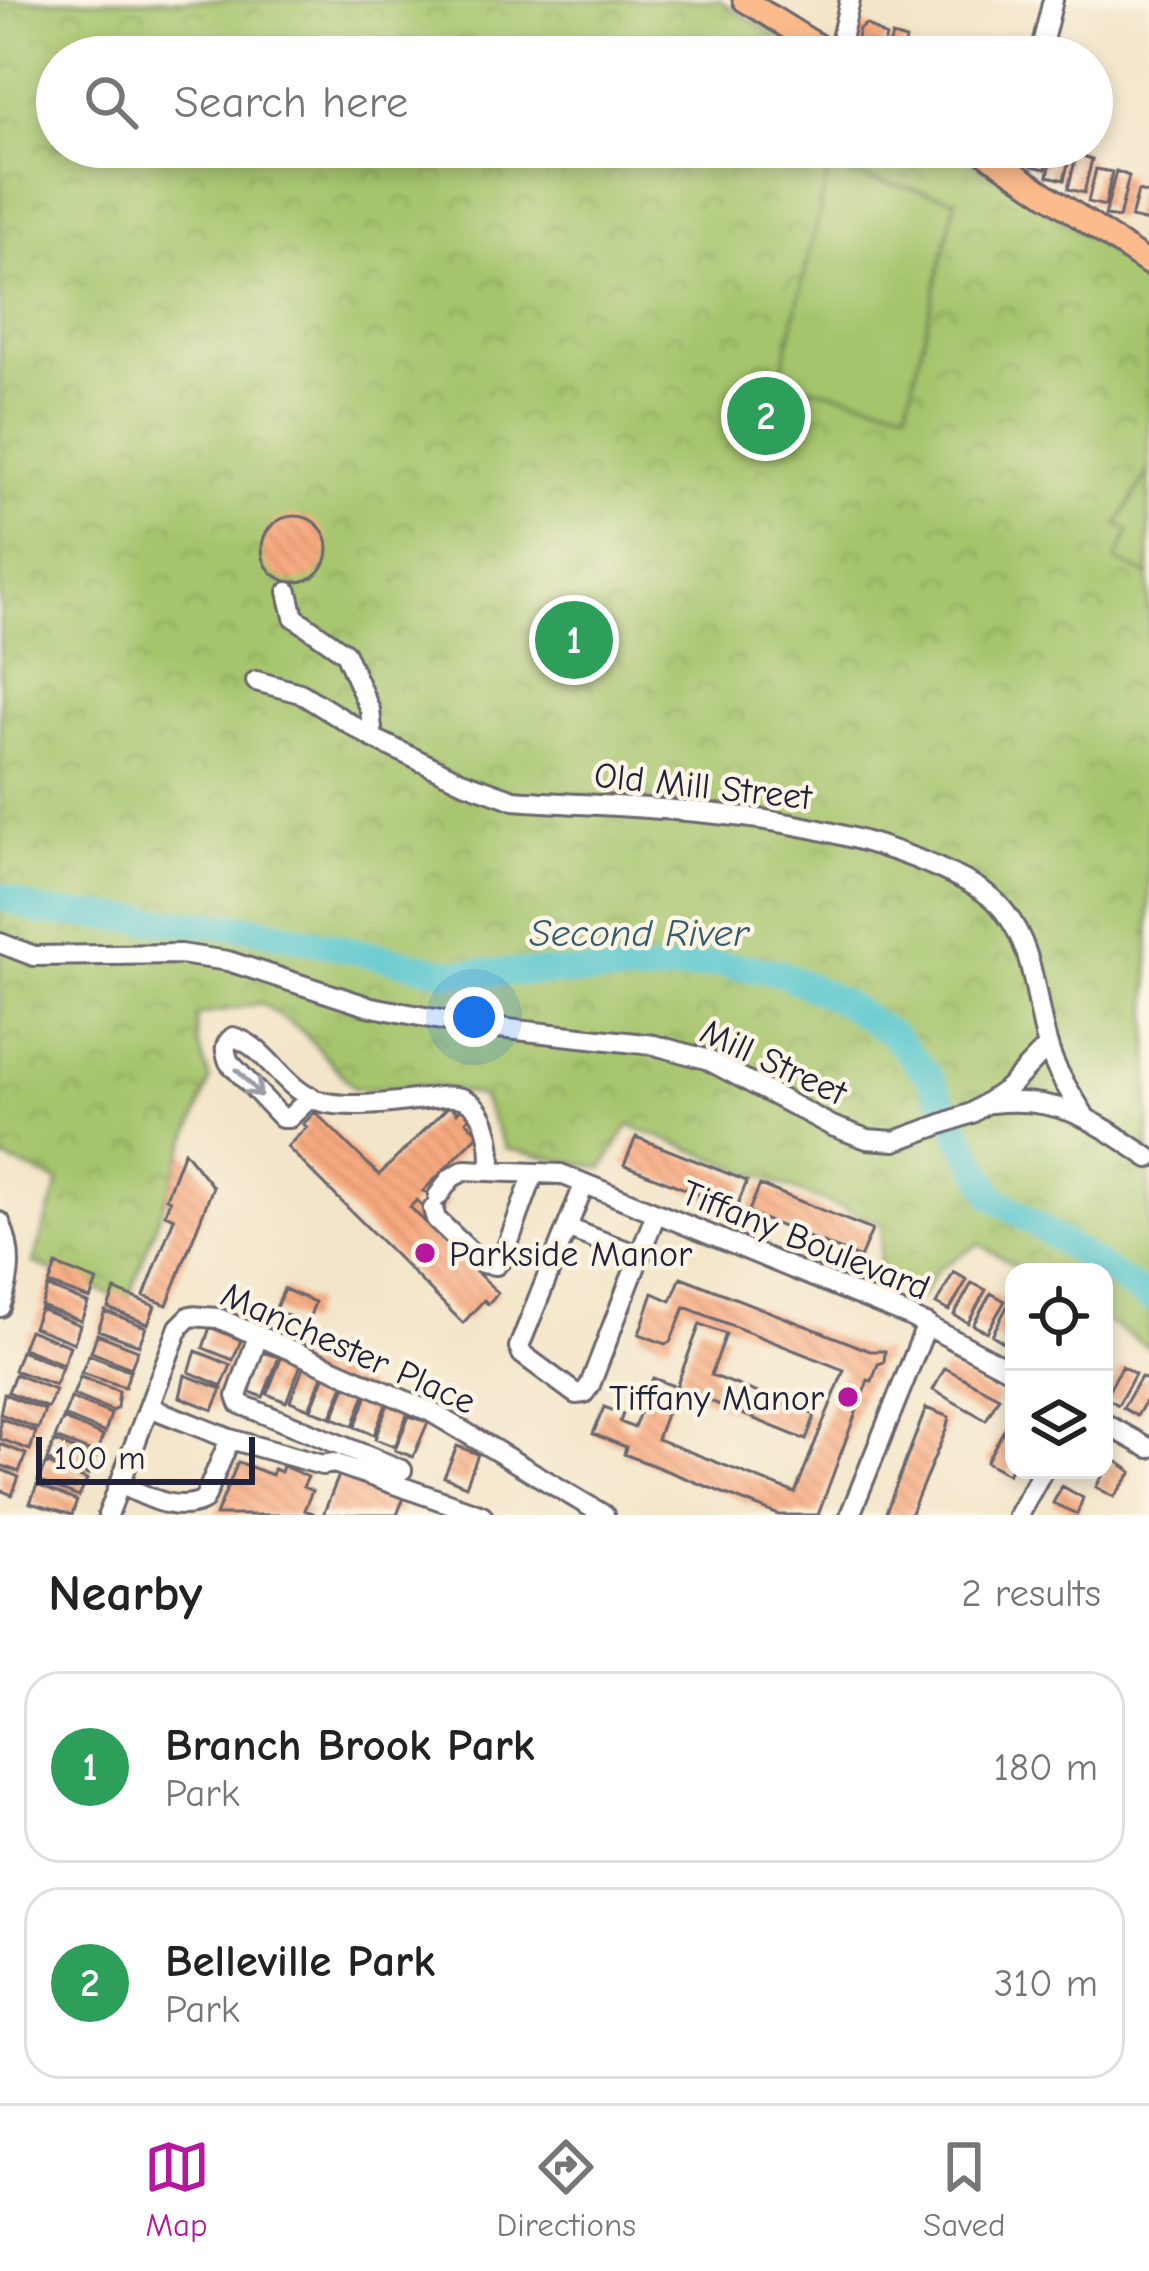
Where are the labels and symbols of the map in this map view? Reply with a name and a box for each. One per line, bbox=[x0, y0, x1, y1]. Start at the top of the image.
pin: 2 bbox=[727, 371, 805, 461]
pin: 1 bbox=[535, 595, 613, 685]
street label: Old Mill Street bbox=[592, 755, 815, 818]
water label: Second River bbox=[529, 911, 750, 956]
your location bbox=[444, 987, 504, 1047]
street label: Mill Street bbox=[694, 1011, 854, 1115]
one-way arrow bbox=[235, 1068, 263, 1098]
street label: Tiffany Boulevard bbox=[675, 1172, 935, 1309]
place label: Parkside Manor bbox=[449, 1234, 693, 1275]
marker: Parkside Manor bbox=[412, 1240, 438, 1266]
street label: Manchester Place bbox=[215, 1274, 482, 1423]
place label: Tiffany Manor bbox=[609, 1378, 825, 1419]
marker: Tiffany Manor bbox=[835, 1384, 861, 1410]
scale bar bbox=[36, 1431, 255, 1484]

